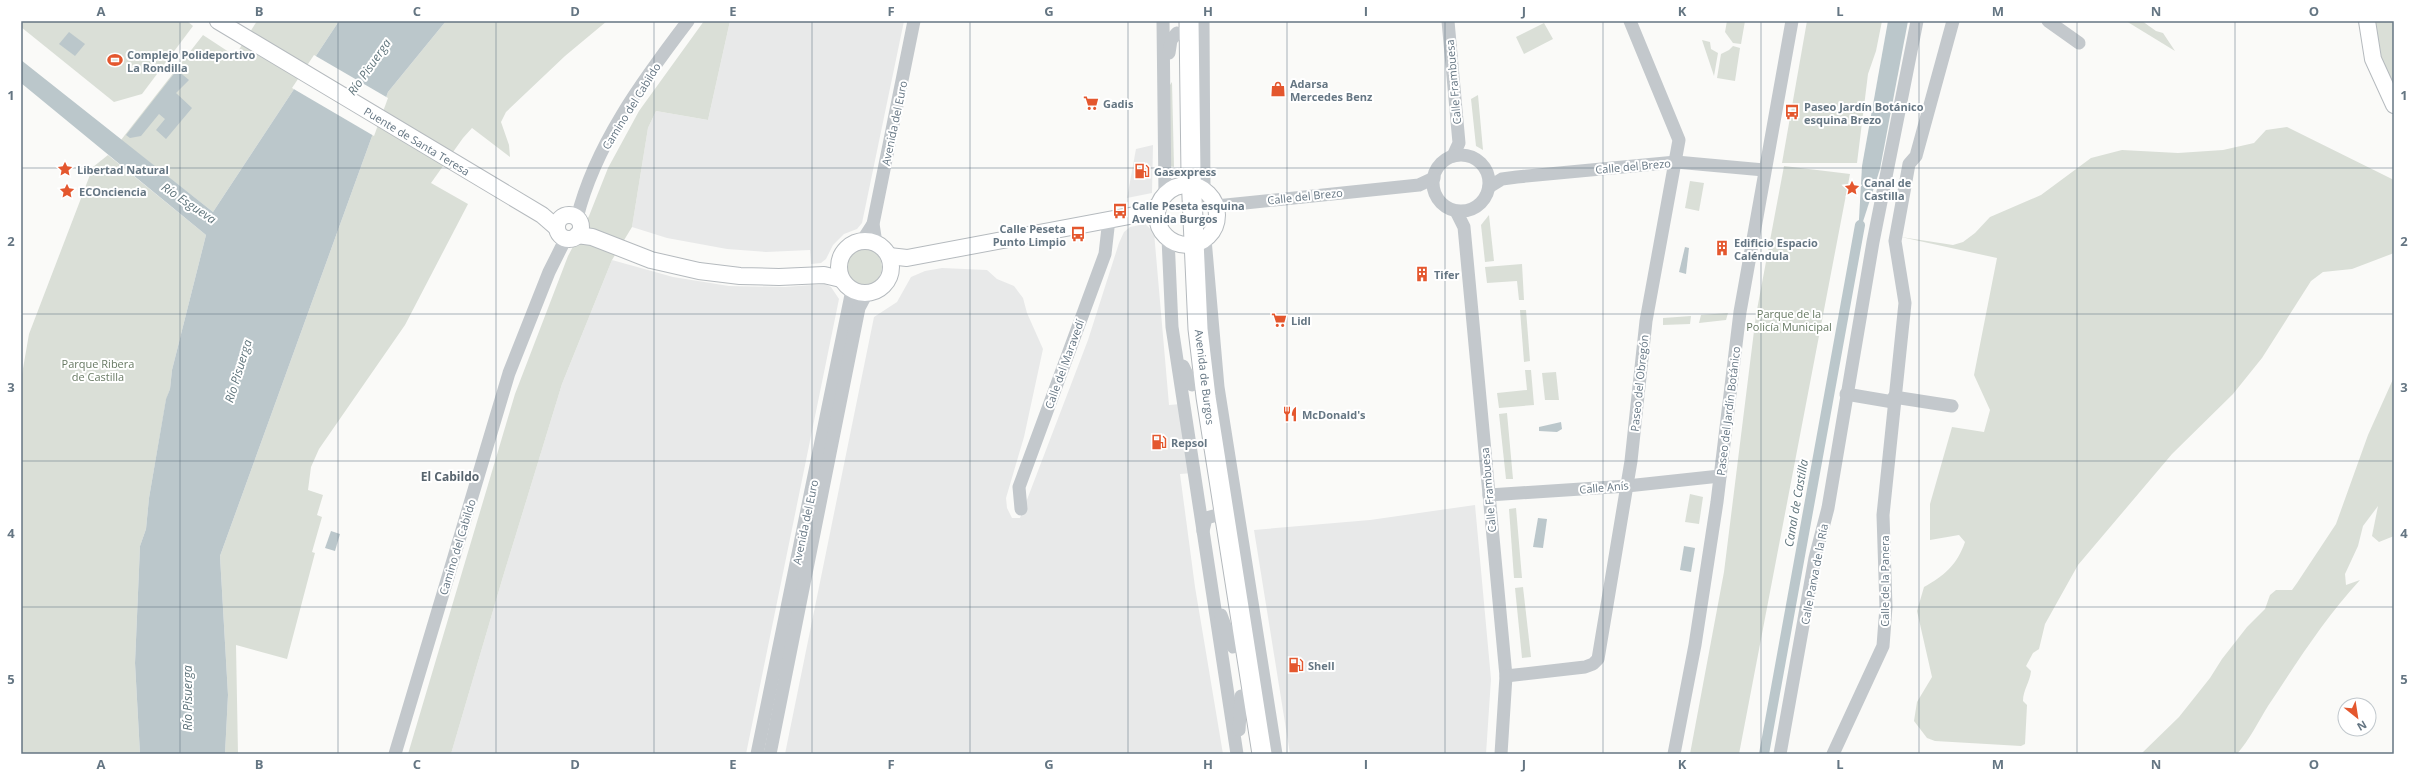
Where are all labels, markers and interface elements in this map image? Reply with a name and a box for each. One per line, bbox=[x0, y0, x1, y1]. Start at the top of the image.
text: A bbox=[97, 2, 106, 20]
text: B bbox=[255, 2, 264, 20]
text: C bbox=[413, 2, 421, 20]
text: D bbox=[570, 2, 580, 20]
text: E bbox=[729, 2, 737, 20]
text: F bbox=[887, 2, 895, 20]
text: G bbox=[1044, 2, 1054, 20]
text: H bbox=[1203, 2, 1213, 20]
text: I bbox=[1364, 2, 1368, 20]
text: J bbox=[1521, 2, 1526, 20]
text: K bbox=[1678, 2, 1687, 20]
text: L bbox=[1836, 2, 1844, 20]
text: M bbox=[1992, 2, 2004, 20]
text: N bbox=[2151, 2, 2161, 20]
text: O bbox=[2309, 2, 2319, 20]
water label: Río Pisuerga bbox=[343, 35, 395, 99]
street label: Calle Frambuesa bbox=[1442, 39, 1464, 125]
place label: Complejo Polideportivo La Rondilla bbox=[127, 47, 256, 75]
sports icon: Complejo Polideportivo La Rondilla bbox=[106, 51, 124, 69]
street label: Camino del Cabildo bbox=[598, 60, 664, 152]
place label: Adarsa Mercedes Benz bbox=[1290, 76, 1373, 104]
street label: Avenida del Euro bbox=[878, 79, 910, 167]
shop icon: Adarsa Mercedes Benz bbox=[1269, 80, 1287, 98]
text: 1 bbox=[7, 86, 15, 104]
text: 1 bbox=[2400, 86, 2408, 104]
supermarket icon: Gadis bbox=[1082, 94, 1100, 112]
place label: Gadis bbox=[1103, 96, 1134, 111]
place label: Paseo Jardín Botánico esquina Brezo bbox=[1804, 99, 1924, 127]
street label: Puente de Santa Teresa bbox=[361, 103, 473, 179]
bus stop icon: Paseo Jardín Botánico esquina Brezo bbox=[1783, 103, 1801, 121]
street label: Calle del Brezo bbox=[1595, 155, 1672, 177]
place icon: Libertad Natural bbox=[56, 160, 74, 178]
place label: Libertad Natural bbox=[77, 162, 169, 177]
fuel station icon: Gasexpress bbox=[1133, 162, 1151, 180]
place label: Gasexpress bbox=[1154, 164, 1217, 179]
place label: Canal de Castilla bbox=[1864, 175, 1912, 203]
water label: Río Esgueva bbox=[158, 178, 220, 228]
place icon: Canal de Castilla bbox=[1843, 179, 1861, 197]
place icon: ECOnciencia bbox=[58, 182, 76, 200]
place label: ECOnciencia bbox=[79, 184, 147, 199]
street label: Calle del Brezo bbox=[1267, 185, 1344, 207]
place label: Calle Peseta esquina Avenida Burgos bbox=[1132, 198, 1245, 226]
bus stop icon: Calle Peseta esquina Avenida Burgos bbox=[1111, 202, 1129, 220]
place label: Calle Peseta Punto Limpio bbox=[993, 221, 1066, 249]
bus stop icon: Calle Peseta Punto Limpio bbox=[1069, 225, 1087, 243]
text: 2 bbox=[7, 232, 15, 250]
text: 2 bbox=[2400, 232, 2408, 250]
place label: Edificio Espacio Caléndula bbox=[1734, 235, 1818, 263]
building icon: Edificio Espacio Caléndula bbox=[1713, 239, 1731, 257]
building icon: Tifer bbox=[1413, 265, 1431, 283]
place label: Tifer bbox=[1434, 267, 1459, 282]
park label: Parque de la Policía Municipal bbox=[1746, 306, 1832, 334]
supermarket icon: Lidl bbox=[1270, 311, 1288, 329]
place label: Lidl bbox=[1291, 313, 1311, 328]
street label: Calle del Maravedí bbox=[1041, 317, 1087, 411]
street label: Avenida de Burgos bbox=[1192, 329, 1218, 425]
street label: Paseo del Obregón bbox=[1626, 334, 1652, 432]
water label: Río Pisuerga bbox=[220, 337, 256, 405]
street label: Paseo del Jardín Botánico bbox=[1713, 345, 1743, 476]
park label: Parque Ribera de Castilla bbox=[62, 356, 134, 384]
text: 3 bbox=[7, 378, 15, 396]
text: 3 bbox=[2400, 378, 2408, 396]
restaurant icon: McDonald's bbox=[1281, 405, 1299, 423]
place label: McDonald's bbox=[1302, 407, 1366, 422]
fuel station icon: Repsol bbox=[1150, 433, 1168, 451]
place label: Repsol bbox=[1171, 435, 1207, 450]
street label: Calle Frambuesa bbox=[1477, 447, 1499, 533]
water label: Canal de Castilla bbox=[1780, 458, 1812, 548]
district label: El Cabildo bbox=[421, 468, 479, 485]
street label: Calle Anís bbox=[1579, 477, 1629, 497]
street label: Avenida del Euro bbox=[789, 478, 821, 566]
street label: Camino del Cabildo bbox=[435, 497, 479, 597]
street label: Calle Parva de la Ría bbox=[1797, 522, 1831, 626]
text: 4 bbox=[7, 524, 15, 542]
text: 4 bbox=[2400, 524, 2408, 542]
street label: Calle de la Panera bbox=[1877, 535, 1892, 627]
fuel station icon: Shell bbox=[1287, 656, 1305, 674]
place label: Shell bbox=[1308, 658, 1335, 673]
water label: Río Pisuerga bbox=[179, 665, 196, 731]
text: 5 bbox=[7, 670, 15, 688]
text: 5 bbox=[2400, 670, 2408, 688]
north arrow bbox=[2337, 697, 2377, 737]
text: N bbox=[2355, 717, 2370, 735]
text: A bbox=[97, 755, 106, 773]
text: B bbox=[255, 755, 264, 773]
text: C bbox=[413, 755, 421, 773]
text: D bbox=[570, 755, 580, 773]
text: E bbox=[729, 755, 737, 773]
text: F bbox=[887, 755, 895, 773]
text: G bbox=[1044, 755, 1054, 773]
text: H bbox=[1203, 755, 1213, 773]
text: I bbox=[1364, 755, 1368, 773]
text: J bbox=[1521, 755, 1526, 773]
text: K bbox=[1678, 755, 1687, 773]
text: L bbox=[1836, 755, 1844, 773]
text: M bbox=[1992, 755, 2004, 773]
text: N bbox=[2151, 755, 2161, 773]
text: O bbox=[2309, 755, 2319, 773]

